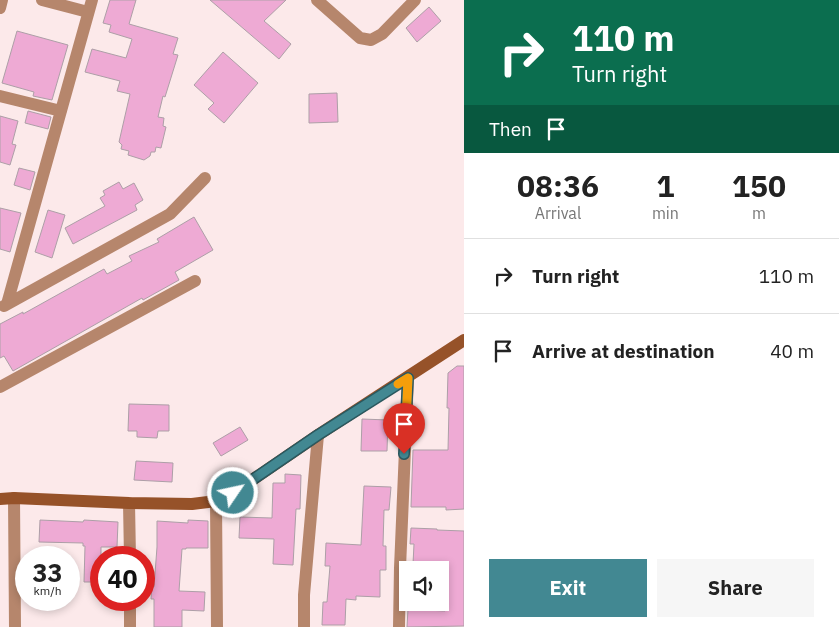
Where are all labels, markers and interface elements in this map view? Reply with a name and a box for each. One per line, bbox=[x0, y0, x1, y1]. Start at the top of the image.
text: 110 m bbox=[572, 15, 675, 61]
icon: right bbox=[489, 20, 554, 85]
text: Turn right bbox=[572, 59, 667, 88]
icon: arrive bbox=[542, 115, 570, 143]
text: Then bbox=[489, 117, 532, 141]
text: 08:36 bbox=[517, 166, 599, 205]
text: 1 bbox=[656, 166, 674, 205]
text: 150 bbox=[732, 166, 786, 205]
text: Arrival bbox=[535, 203, 581, 223]
text: min bbox=[652, 203, 679, 223]
text: m bbox=[752, 203, 766, 223]
icon: right bbox=[489, 262, 517, 290]
text: Turn right bbox=[532, 264, 619, 288]
text: 110 m bbox=[759, 264, 814, 288]
icon: arrive bbox=[489, 337, 517, 365]
text: Arrive at destination bbox=[532, 339, 715, 363]
text: 40 m bbox=[770, 339, 814, 363]
pin bbox=[383, 403, 425, 454]
icon: arrive bbox=[390, 410, 418, 438]
position arrow bbox=[206, 466, 258, 518]
speed limit sign: 40 bbox=[90, 546, 155, 611]
text: 33 bbox=[32, 556, 63, 589]
button: Exit bbox=[489, 559, 647, 617]
button: Share bbox=[657, 559, 814, 617]
map controls bbox=[399, 561, 449, 611]
button: sound bbox=[399, 561, 449, 611]
text: km/h bbox=[33, 583, 62, 598]

